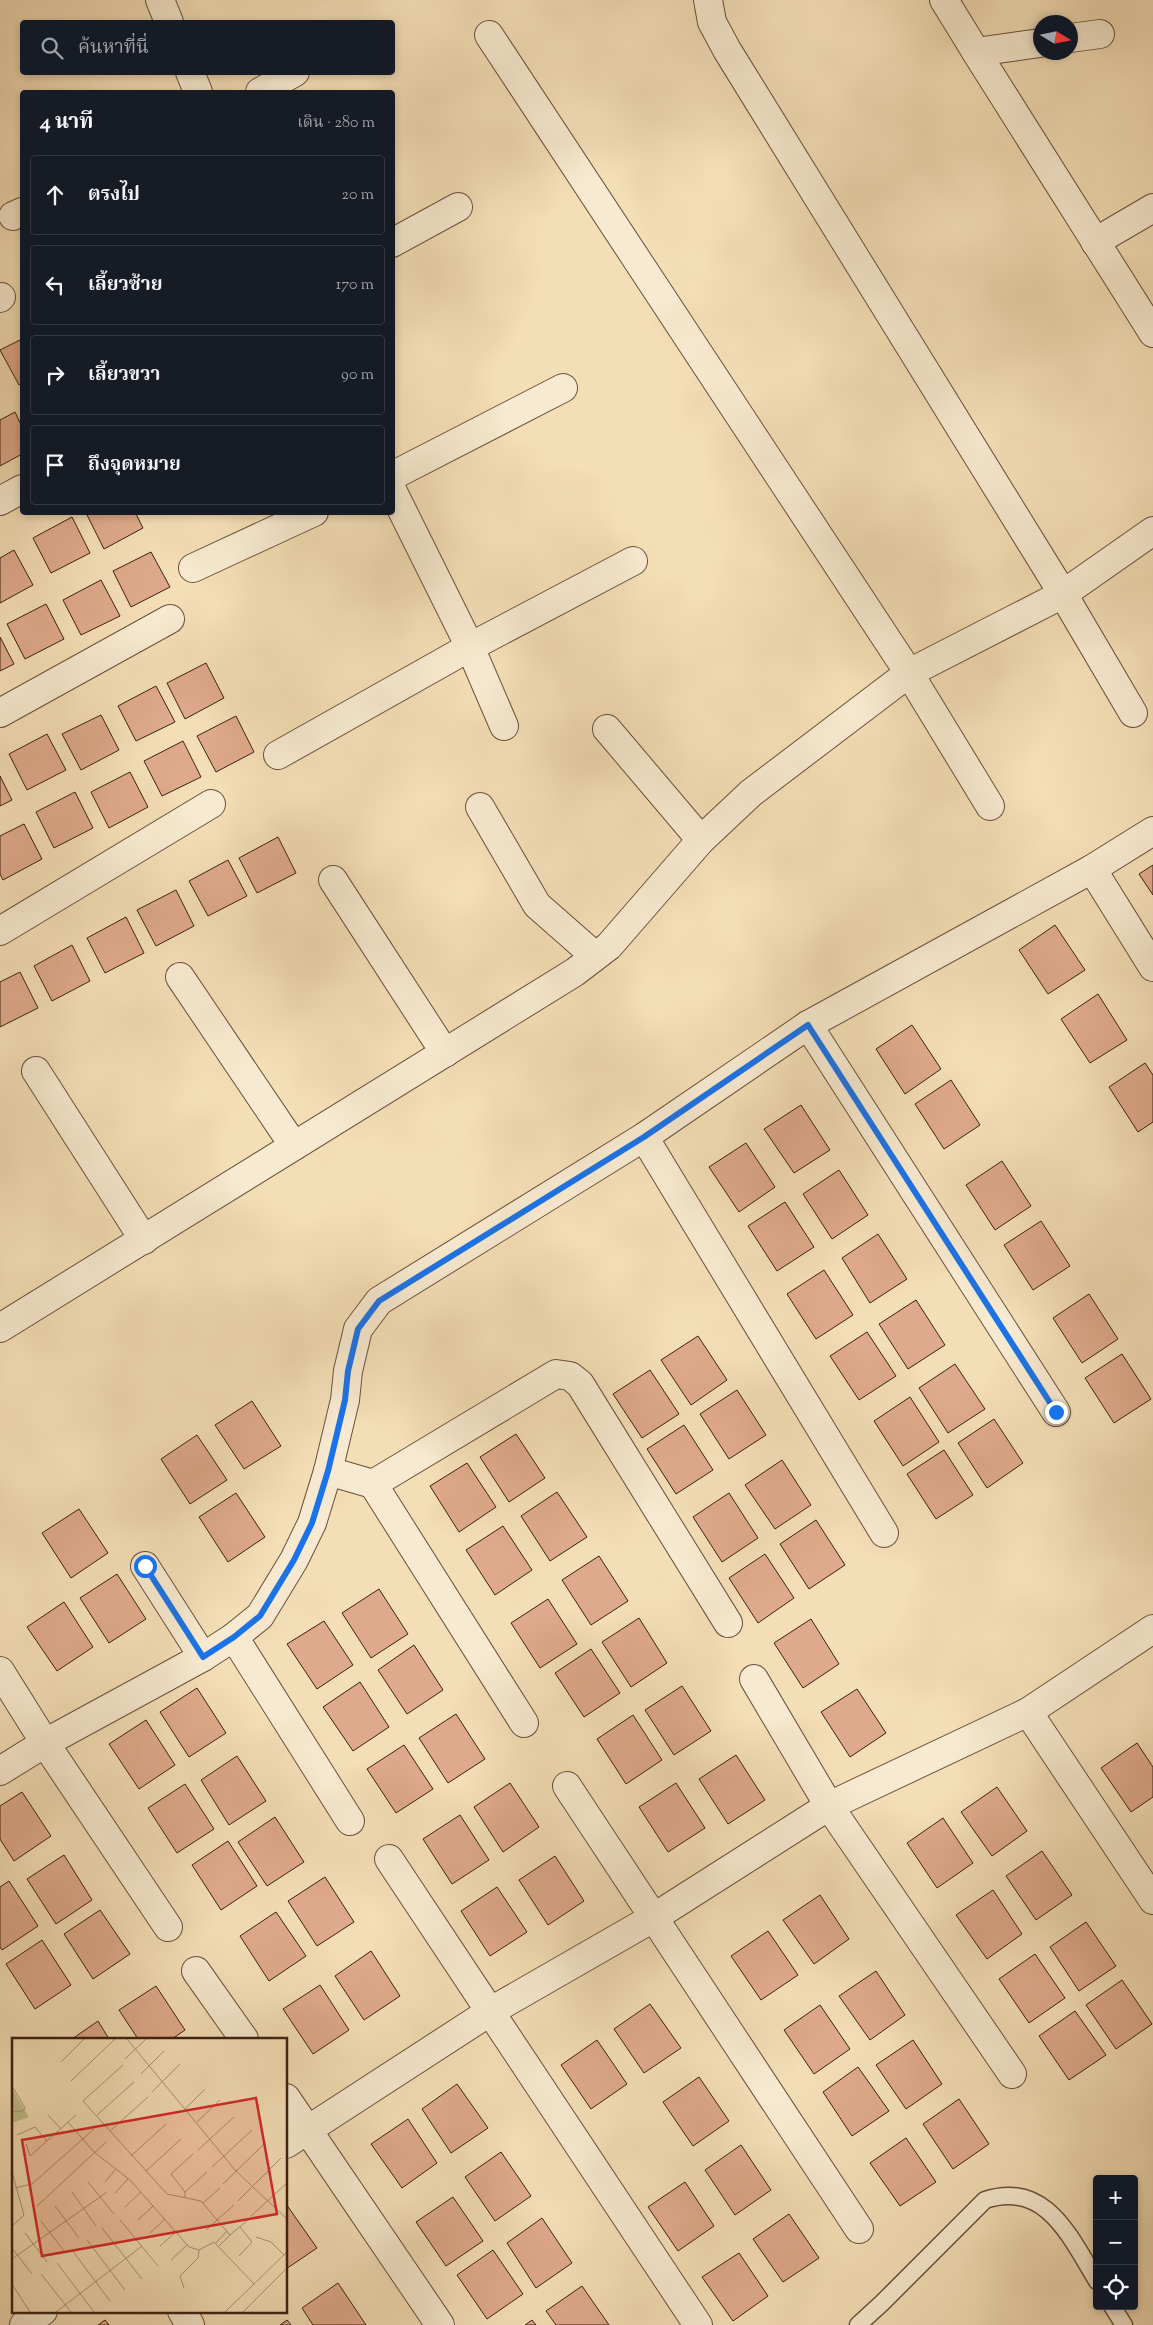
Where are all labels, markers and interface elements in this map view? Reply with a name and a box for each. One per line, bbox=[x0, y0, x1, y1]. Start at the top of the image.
north arrow bbox=[1033, 15, 1078, 60]
search box bbox=[20, 20, 395, 75]
icon: search bbox=[38, 34, 66, 62]
text: ค้นหาที่นี่ bbox=[78, 35, 149, 62]
text: 4 นาที bbox=[40, 108, 93, 138]
text: เดิน · 280 m bbox=[297, 112, 375, 135]
icon: ahead bbox=[41, 181, 69, 209]
text: ตรงไป bbox=[88, 182, 140, 209]
text: 20 m bbox=[341, 184, 374, 207]
icon: left bbox=[41, 271, 69, 299]
text: เลี้ยวซ้าย bbox=[88, 272, 162, 299]
text: 170 m bbox=[336, 274, 374, 297]
icon: right bbox=[41, 361, 69, 389]
text: เลี้ยวขวา bbox=[88, 362, 160, 389]
text: 90 m bbox=[341, 364, 374, 387]
icon: arrive bbox=[41, 451, 69, 479]
text: ถึงจุดหมาย bbox=[88, 452, 181, 479]
route end bbox=[1045, 1401, 1068, 1424]
route start bbox=[134, 1555, 157, 1578]
inset map bbox=[12, 2038, 288, 2312]
map controls bbox=[1093, 2175, 1138, 2310]
button: + bbox=[1093, 2175, 1138, 2220]
button: − bbox=[1093, 2220, 1138, 2265]
button: locate bbox=[1093, 2265, 1138, 2310]

